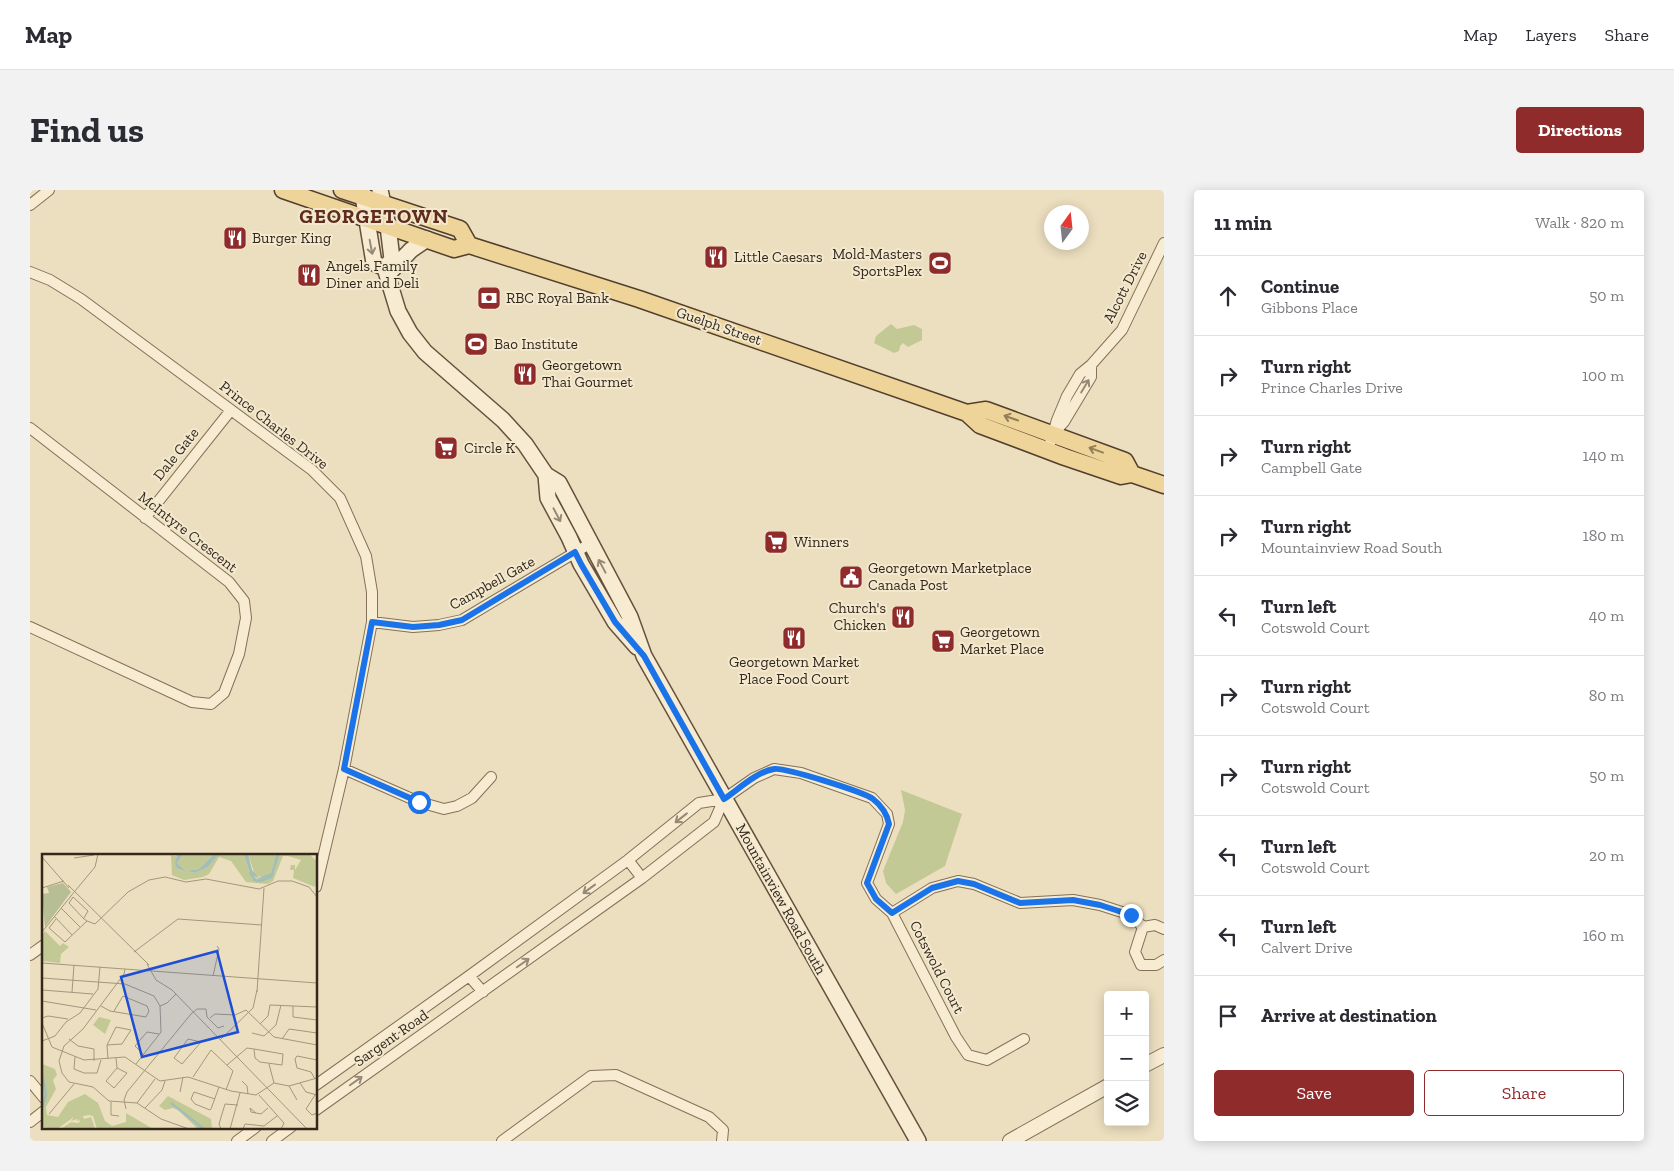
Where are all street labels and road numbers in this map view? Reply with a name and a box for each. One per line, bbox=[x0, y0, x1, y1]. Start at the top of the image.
street label: Alcott Drive bbox=[1099, 248, 1151, 326]
street label: Guelph Street bbox=[674, 303, 765, 349]
street label: Prince Charles Drive bbox=[216, 377, 332, 473]
street label: Dale Gate bbox=[149, 424, 203, 484]
street label: McIntyre Crescent bbox=[135, 488, 241, 577]
street label: Campbell Gate bbox=[446, 552, 538, 614]
street label: Mountainview Road South bbox=[732, 820, 830, 978]
street label: Cotswold Court bbox=[906, 918, 968, 1017]
street label: Sargent Road bbox=[350, 1005, 432, 1070]

